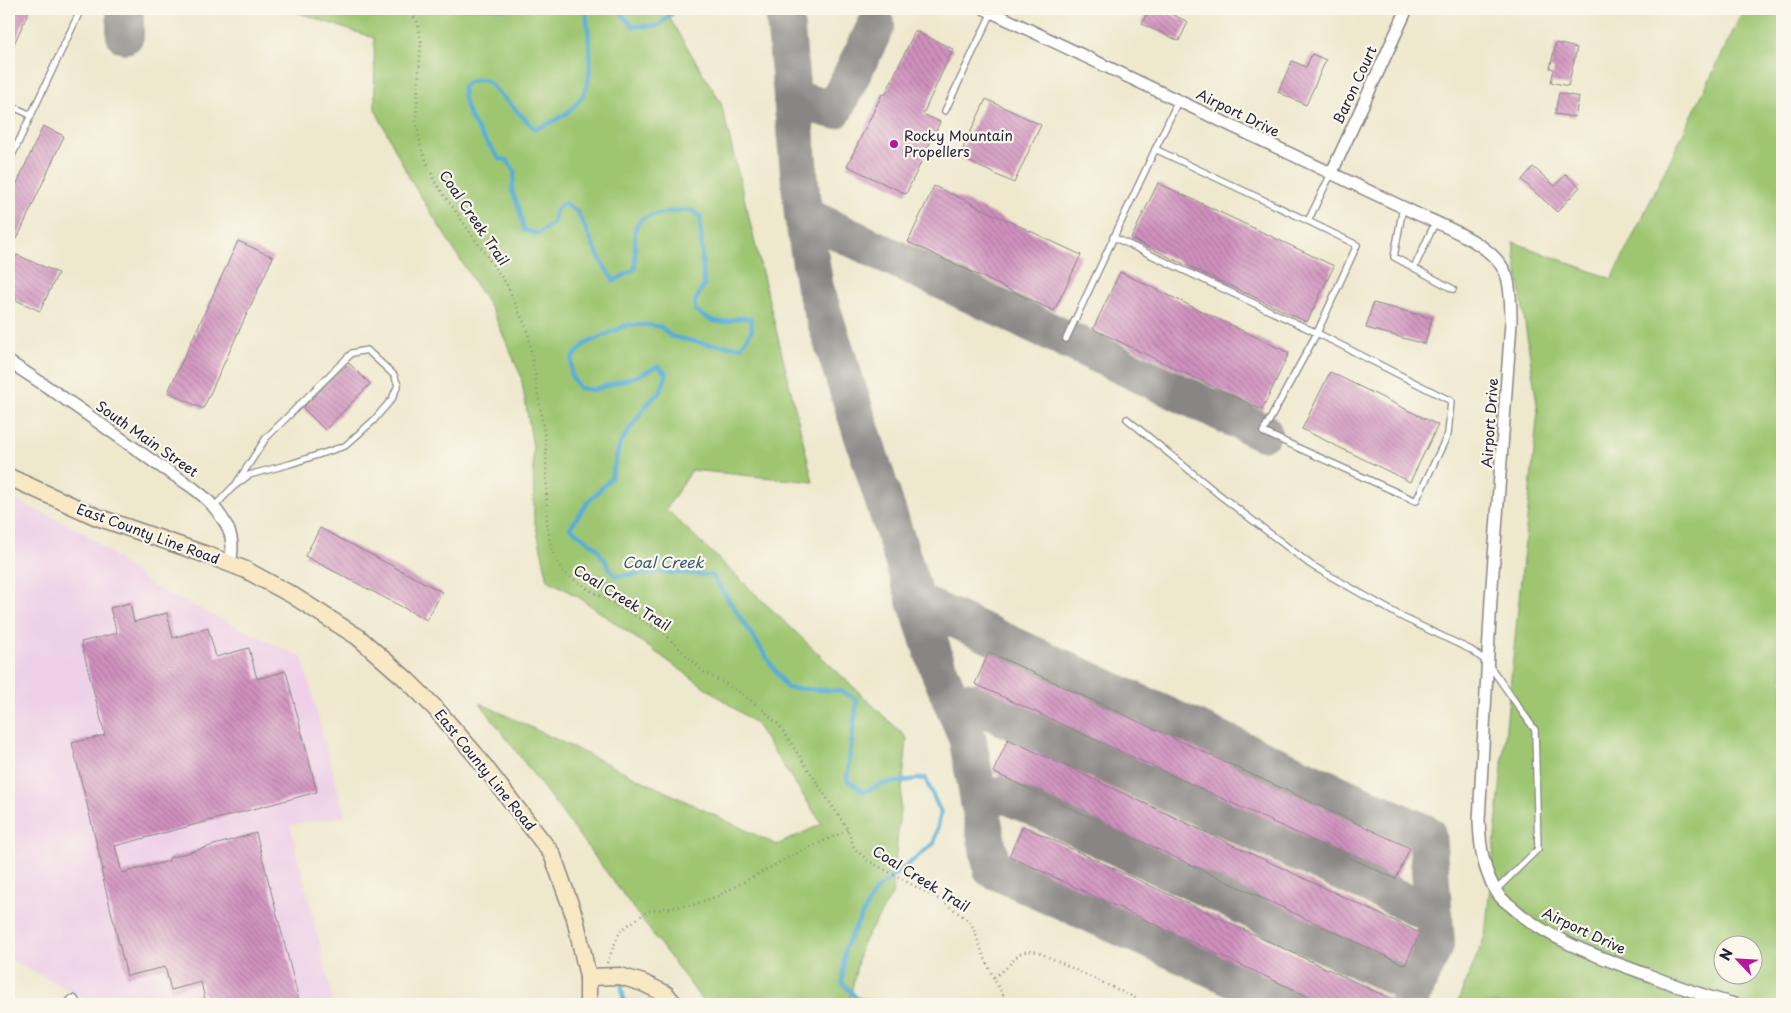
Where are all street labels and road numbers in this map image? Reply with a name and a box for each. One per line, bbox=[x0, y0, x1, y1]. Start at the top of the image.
street label: Baron Court bbox=[1327, 42, 1382, 127]
street label: Airport Drive bbox=[1193, 83, 1284, 142]
street label: Coal Creek Trail bbox=[435, 166, 514, 270]
street label: Airport Drive bbox=[1476, 377, 1503, 469]
street label: South Main Street bbox=[92, 395, 203, 482]
street label: East County Line Road bbox=[74, 498, 223, 569]
street label: Coal Creek Trail bbox=[570, 559, 675, 636]
street label: East County Line Road bbox=[430, 704, 541, 835]
street label: Coal Creek Trail bbox=[869, 840, 974, 917]
street label: Airport Drive bbox=[1539, 902, 1630, 959]

